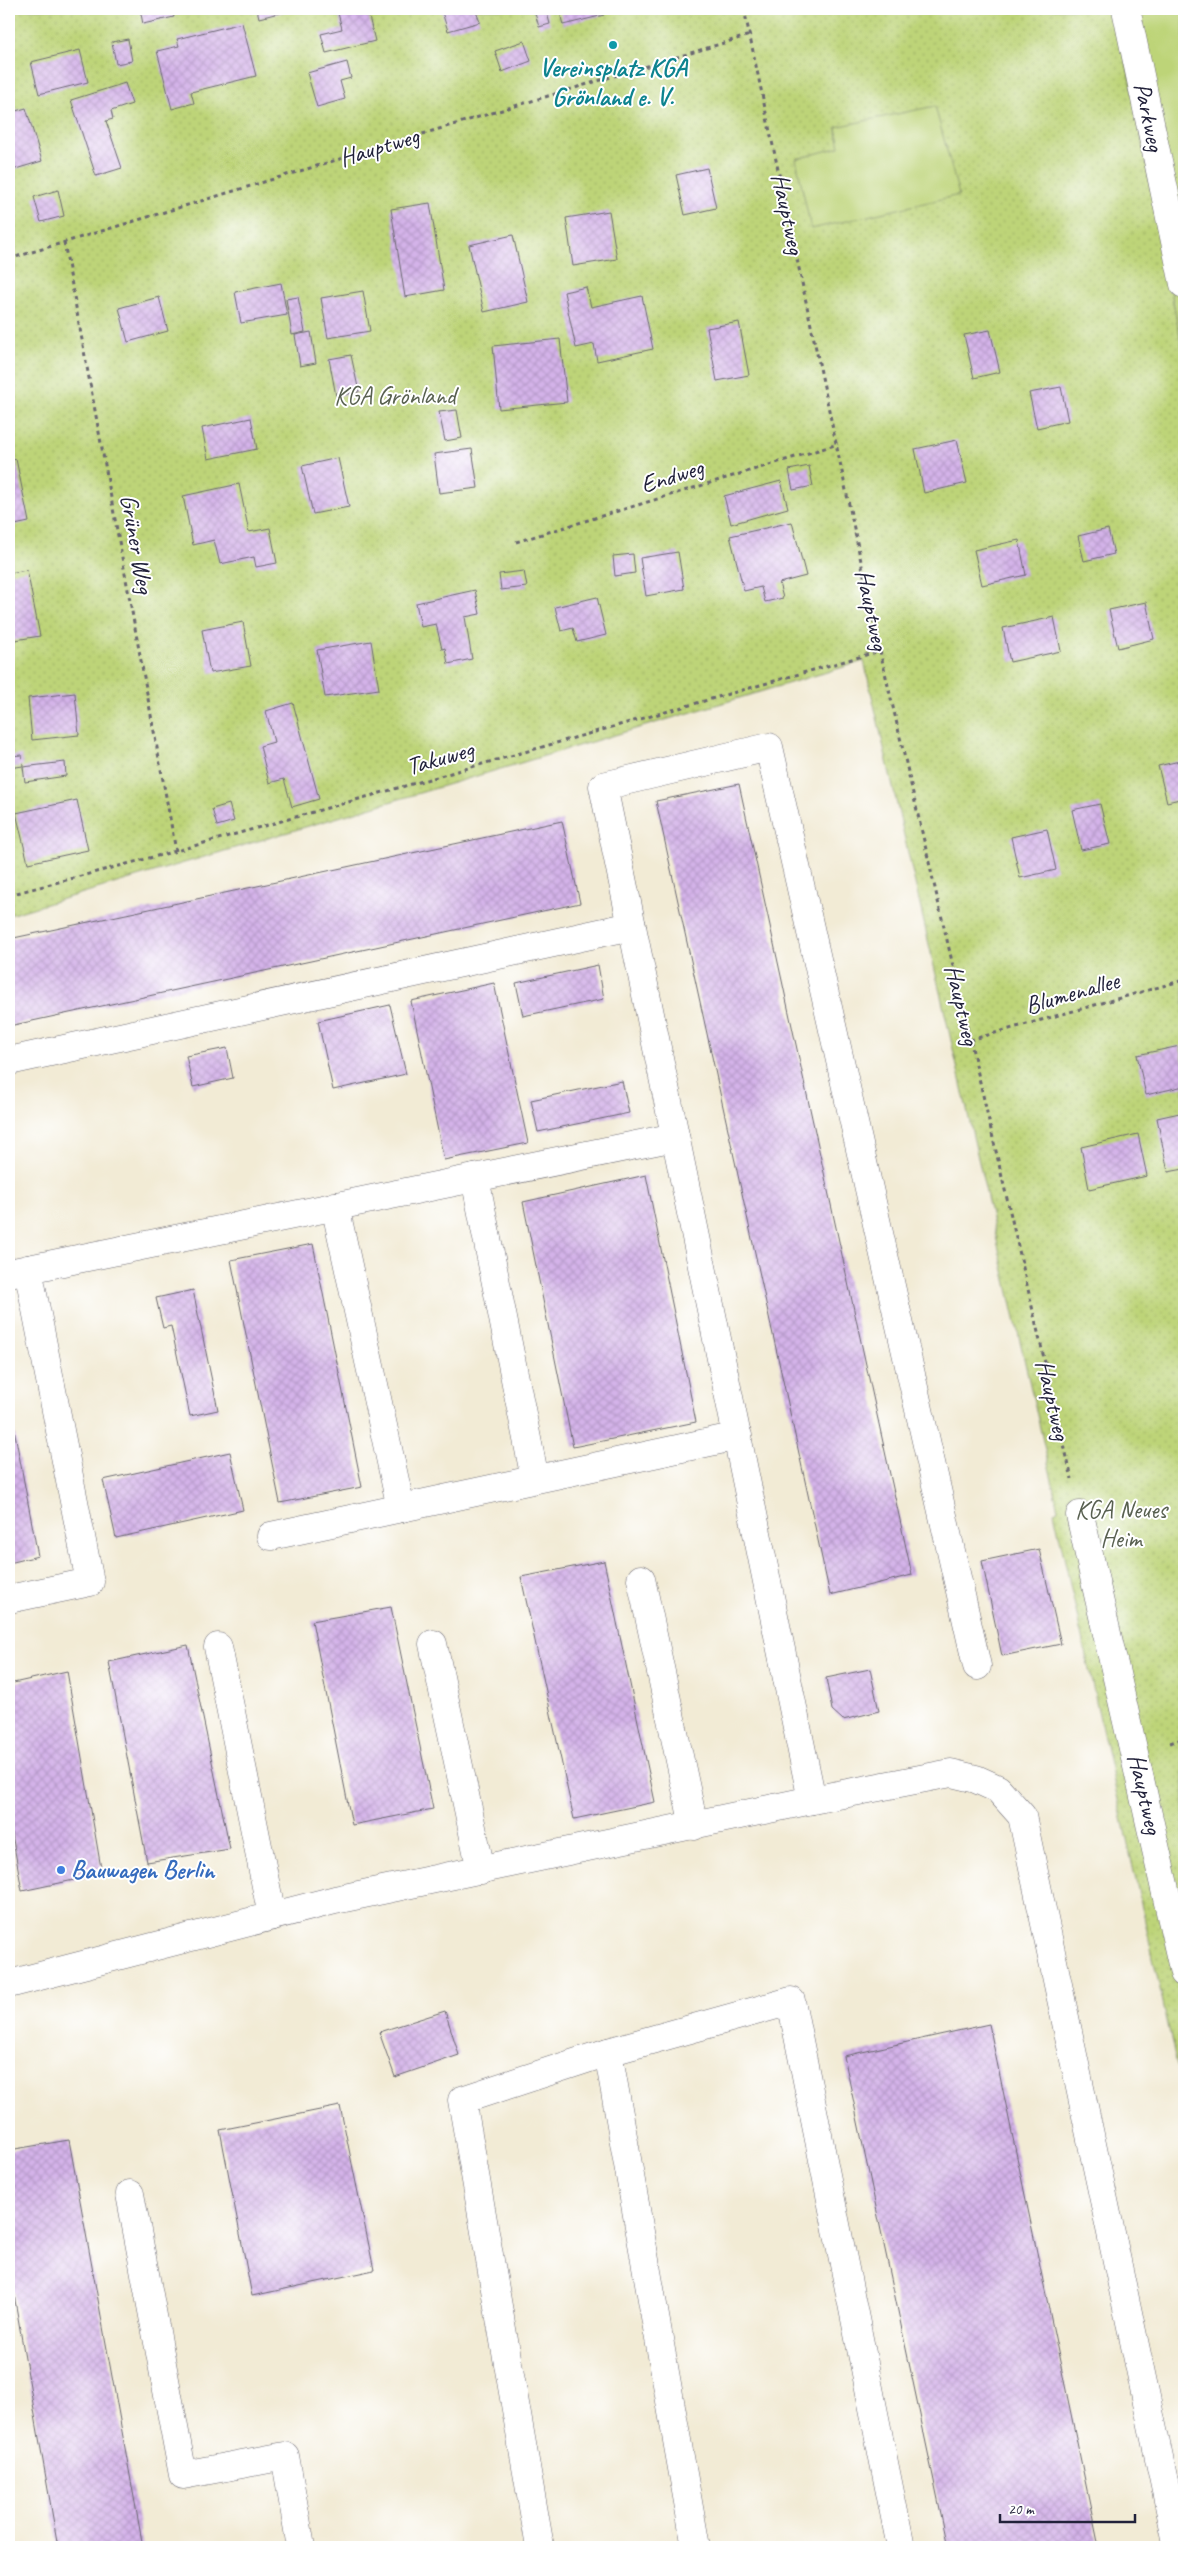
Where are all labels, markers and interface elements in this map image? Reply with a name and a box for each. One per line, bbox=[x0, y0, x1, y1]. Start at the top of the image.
marker: Vereinsplatz KGA Grönland e. V. bbox=[607, 39, 619, 51]
place label: Vereinsplatz KGA Grönland e. V. bbox=[539, 52, 689, 113]
street label: Parkweg bbox=[1126, 80, 1172, 155]
street label: Hauptweg bbox=[335, 119, 424, 174]
street label: Hauptweg bbox=[764, 171, 812, 258]
park label: KGA Grönland bbox=[334, 380, 460, 412]
street label: Endweg bbox=[637, 451, 708, 501]
street label: Grüner Weg bbox=[113, 492, 162, 598]
street label: Hauptweg bbox=[848, 567, 896, 654]
street label: Takuweg bbox=[403, 733, 479, 783]
street label: Hauptweg bbox=[937, 961, 987, 1050]
street label: Blumenallee bbox=[1021, 964, 1125, 1022]
street label: Hauptweg bbox=[1028, 1356, 1078, 1445]
park label: KGA Neues Heim bbox=[1075, 1494, 1169, 1555]
street label: Hauptweg bbox=[1120, 1750, 1170, 1839]
place label: Bauwagen Berlin bbox=[71, 1854, 216, 1886]
marker: Bauwagen Berlin bbox=[55, 1864, 67, 1876]
scale bar bbox=[1000, 2491, 1136, 2523]
text: 20 m bbox=[1008, 2500, 1035, 2519]

